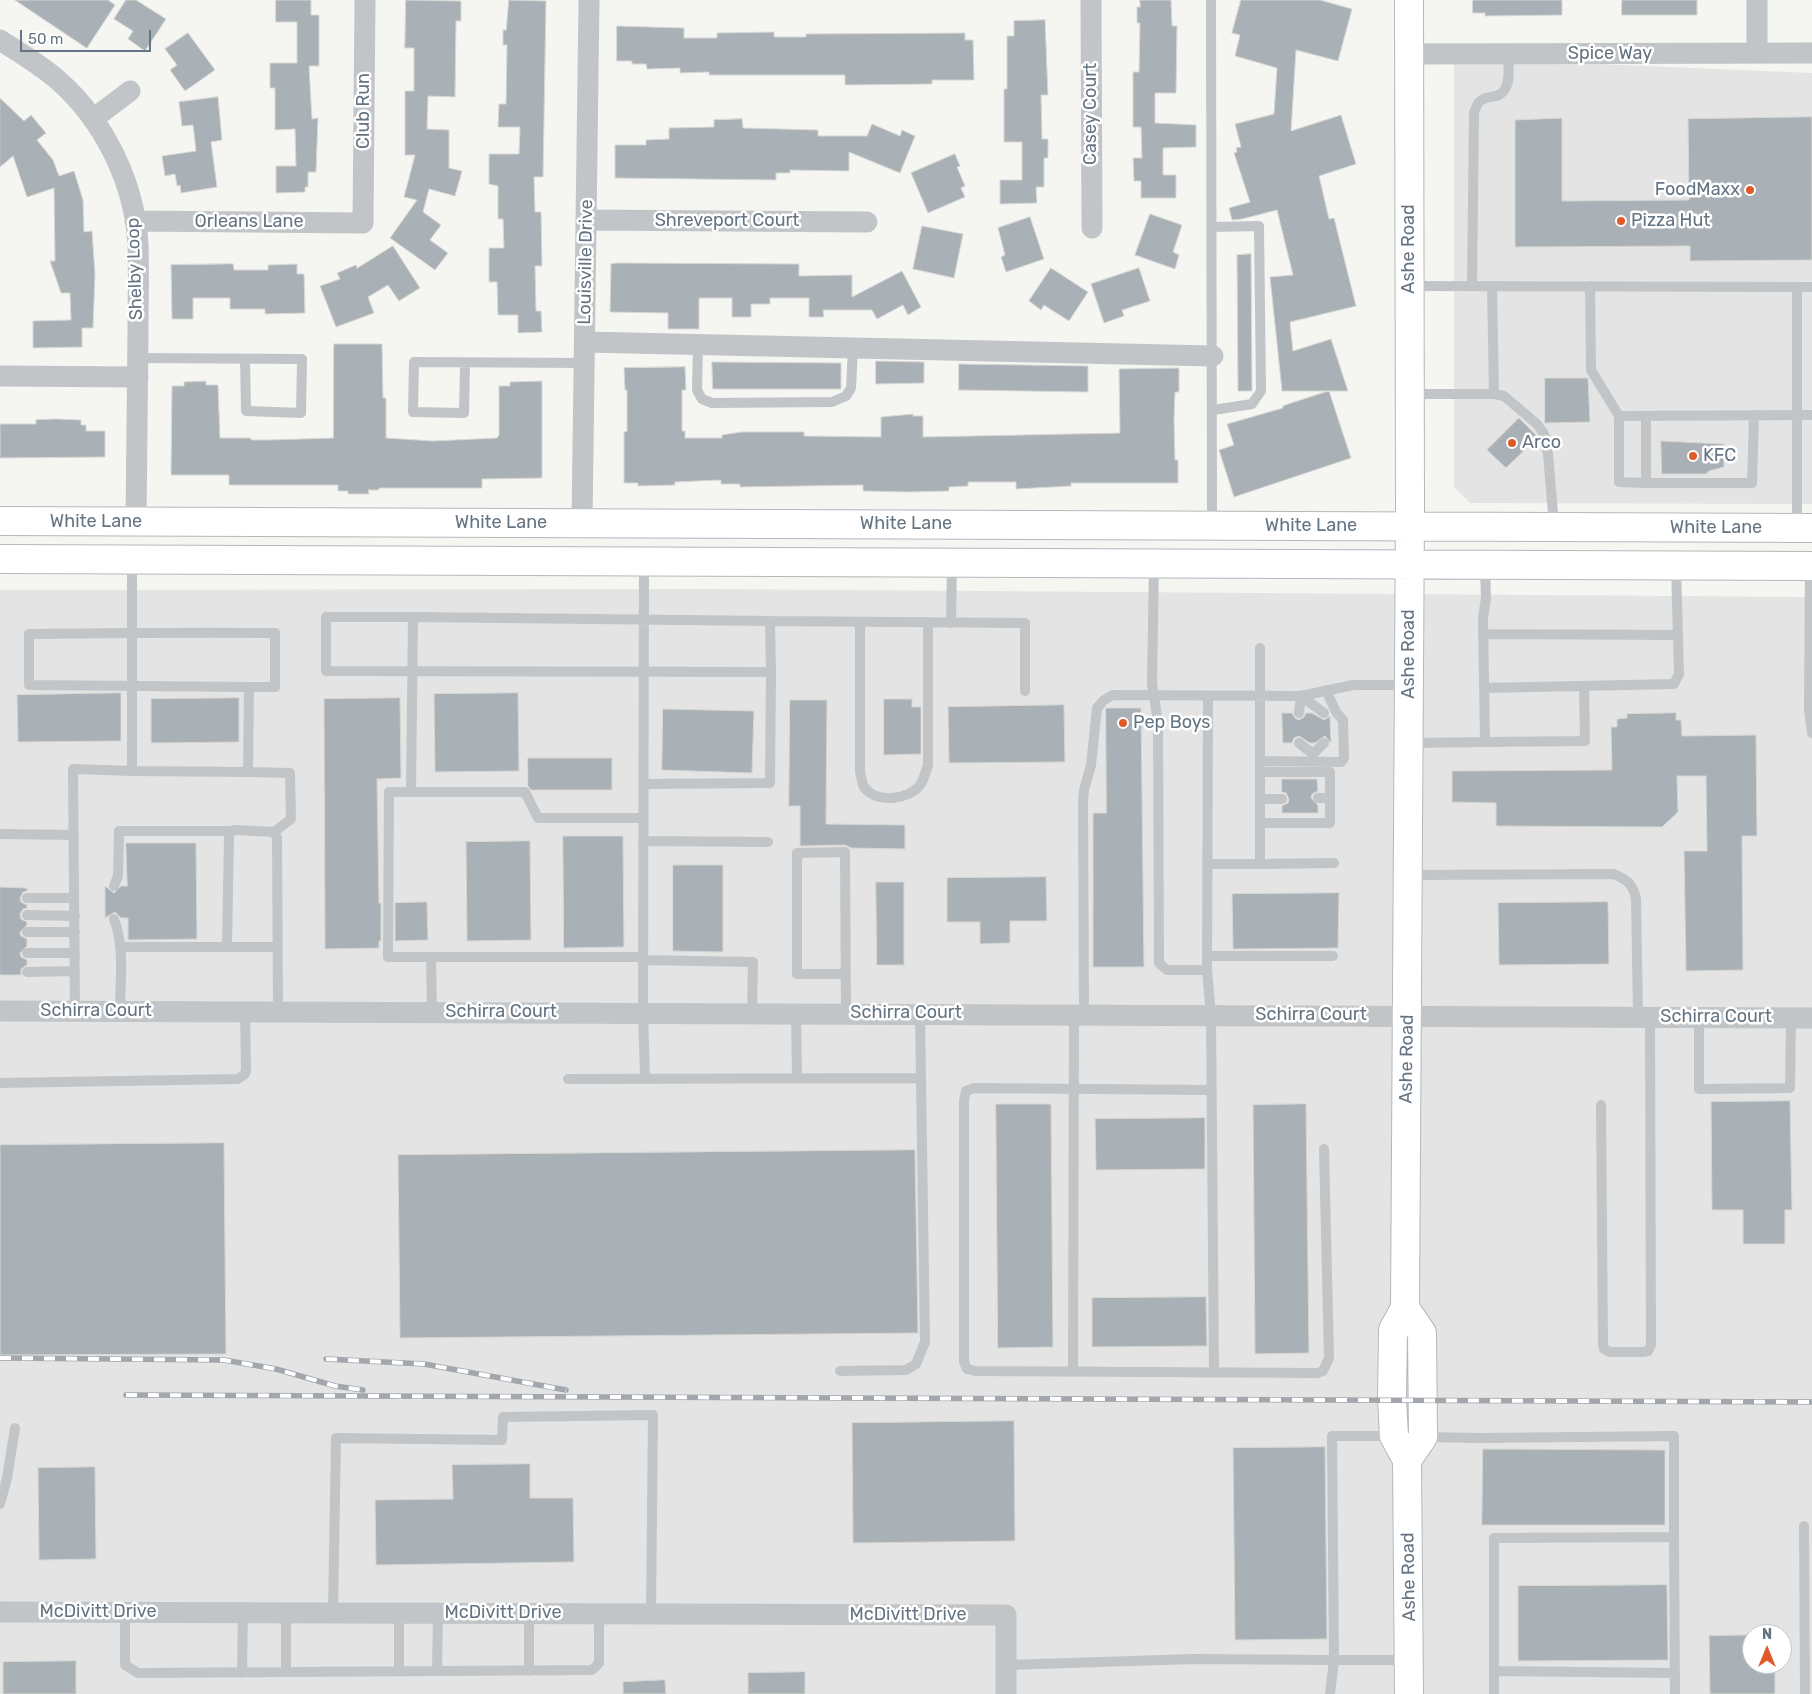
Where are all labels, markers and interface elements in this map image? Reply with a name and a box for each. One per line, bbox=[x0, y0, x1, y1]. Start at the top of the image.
scale bar bbox=[22, 20, 154, 52]
text: 50 m bbox=[28, 30, 63, 48]
street label: Spice Way bbox=[1568, 43, 1652, 65]
street label: Casey Court bbox=[1080, 63, 1102, 165]
street label: Club Run bbox=[353, 73, 375, 149]
place label: FoodMaxx bbox=[1655, 179, 1740, 201]
marker: FoodMaxx bbox=[1744, 184, 1756, 196]
street label: Louisville Drive bbox=[574, 199, 598, 325]
street label: Ashe Road bbox=[1398, 204, 1420, 294]
street label: Shreveport Court bbox=[655, 210, 799, 232]
place label: Pizza Hut bbox=[1631, 210, 1710, 232]
street label: Orleans Lane bbox=[195, 211, 303, 233]
marker: Pizza Hut bbox=[1615, 215, 1627, 227]
street label: Shelby Loop bbox=[122, 217, 148, 321]
place label: Arco bbox=[1522, 432, 1561, 454]
marker: Arco bbox=[1506, 437, 1518, 449]
place label: KFC bbox=[1703, 445, 1736, 467]
marker: KFC bbox=[1687, 450, 1699, 462]
street label: White Lane bbox=[50, 511, 142, 533]
street label: White Lane bbox=[455, 512, 547, 534]
street label: White Lane bbox=[860, 513, 952, 535]
street label: White Lane bbox=[1265, 515, 1357, 537]
street label: White Lane bbox=[1670, 517, 1762, 539]
street label: Ashe Road bbox=[1398, 609, 1420, 699]
place label: Pep Boys bbox=[1133, 712, 1210, 734]
marker: Pep Boys bbox=[1117, 717, 1129, 729]
street label: Schirra Court bbox=[40, 1000, 152, 1022]
street label: Schirra Court bbox=[445, 1001, 557, 1023]
street label: Schirra Court bbox=[850, 1002, 962, 1024]
street label: Schirra Court bbox=[1255, 1004, 1367, 1026]
street label: Schirra Court bbox=[1660, 1006, 1772, 1028]
street label: Ashe Road bbox=[1395, 1014, 1419, 1104]
street label: Ashe Road bbox=[1397, 1532, 1421, 1622]
street label: McDivitt Drive bbox=[39, 1601, 157, 1623]
street label: McDivitt Drive bbox=[444, 1602, 562, 1624]
street label: McDivitt Drive bbox=[849, 1604, 967, 1626]
north arrow bbox=[1742, 1624, 1792, 1674]
text: N bbox=[1762, 1626, 1772, 1643]

